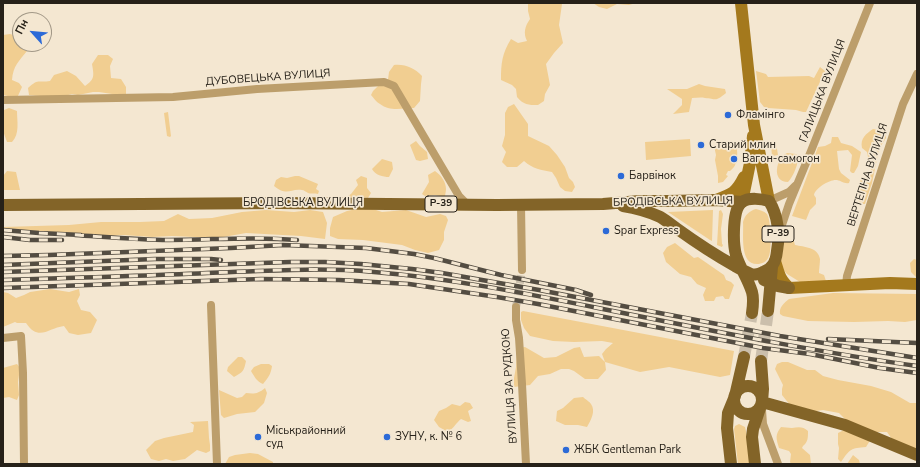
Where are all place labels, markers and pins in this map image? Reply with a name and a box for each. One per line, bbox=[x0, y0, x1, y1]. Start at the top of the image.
place label: Фламінго bbox=[736, 108, 785, 122]
marker: Фламінго bbox=[723, 110, 733, 120]
place label: Старий млин bbox=[709, 138, 776, 152]
marker: Старий млин bbox=[696, 140, 706, 150]
place label: Вагон-самогон bbox=[742, 152, 820, 166]
marker: Вагон-самогон bbox=[729, 154, 739, 164]
place label: Барвінок bbox=[629, 169, 676, 183]
marker: Барвінок bbox=[616, 171, 626, 181]
place label: Spar Express bbox=[614, 224, 679, 238]
marker: Spar Express bbox=[601, 226, 611, 236]
place label: Міськрайонний суд bbox=[266, 424, 346, 450]
place label: ЗУНУ, к. № 6 bbox=[395, 430, 462, 444]
marker: Міськрайонний суд bbox=[253, 432, 263, 442]
marker: ЗУНУ, к. № 6 bbox=[382, 432, 392, 442]
place label: ЖБК Gentleman Park bbox=[574, 443, 681, 457]
marker: ЖБК Gentleman Park bbox=[561, 445, 571, 455]

